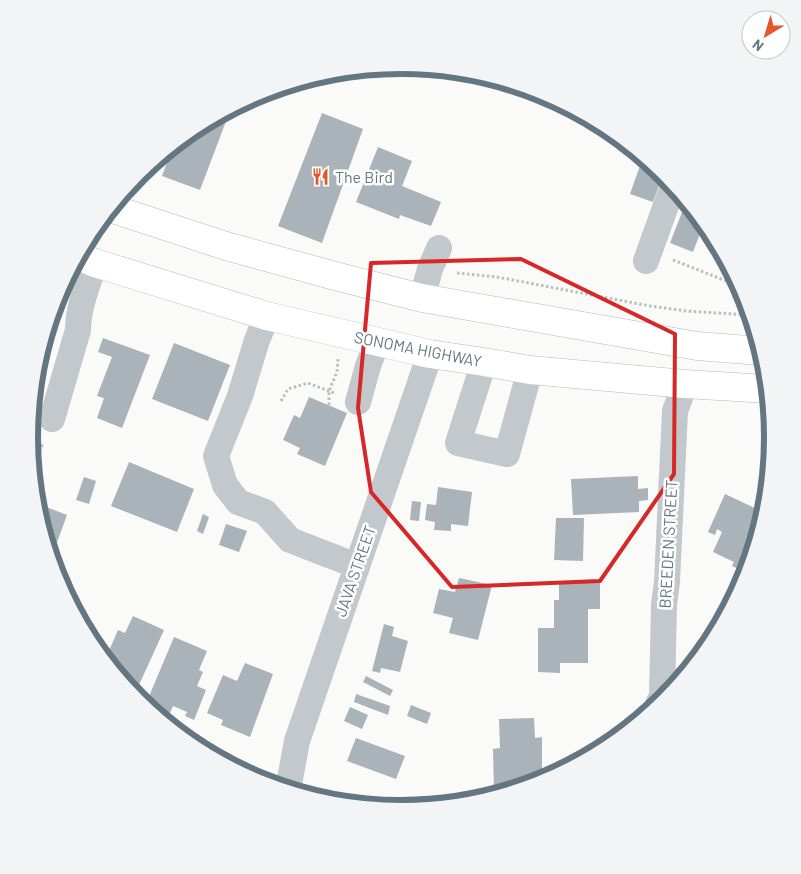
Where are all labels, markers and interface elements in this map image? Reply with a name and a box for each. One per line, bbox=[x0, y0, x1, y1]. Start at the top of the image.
north arrow bbox=[741, 10, 791, 60]
text: N bbox=[749, 36, 767, 55]
restaurant icon: The Bird bbox=[311, 167, 331, 187]
place label: The Bird bbox=[335, 167, 393, 186]
street label: SONOMA HIGHWAY bbox=[353, 327, 483, 370]
street label: BREEDEN STREET bbox=[655, 479, 680, 609]
street label: JAVA STREET bbox=[330, 523, 379, 619]

